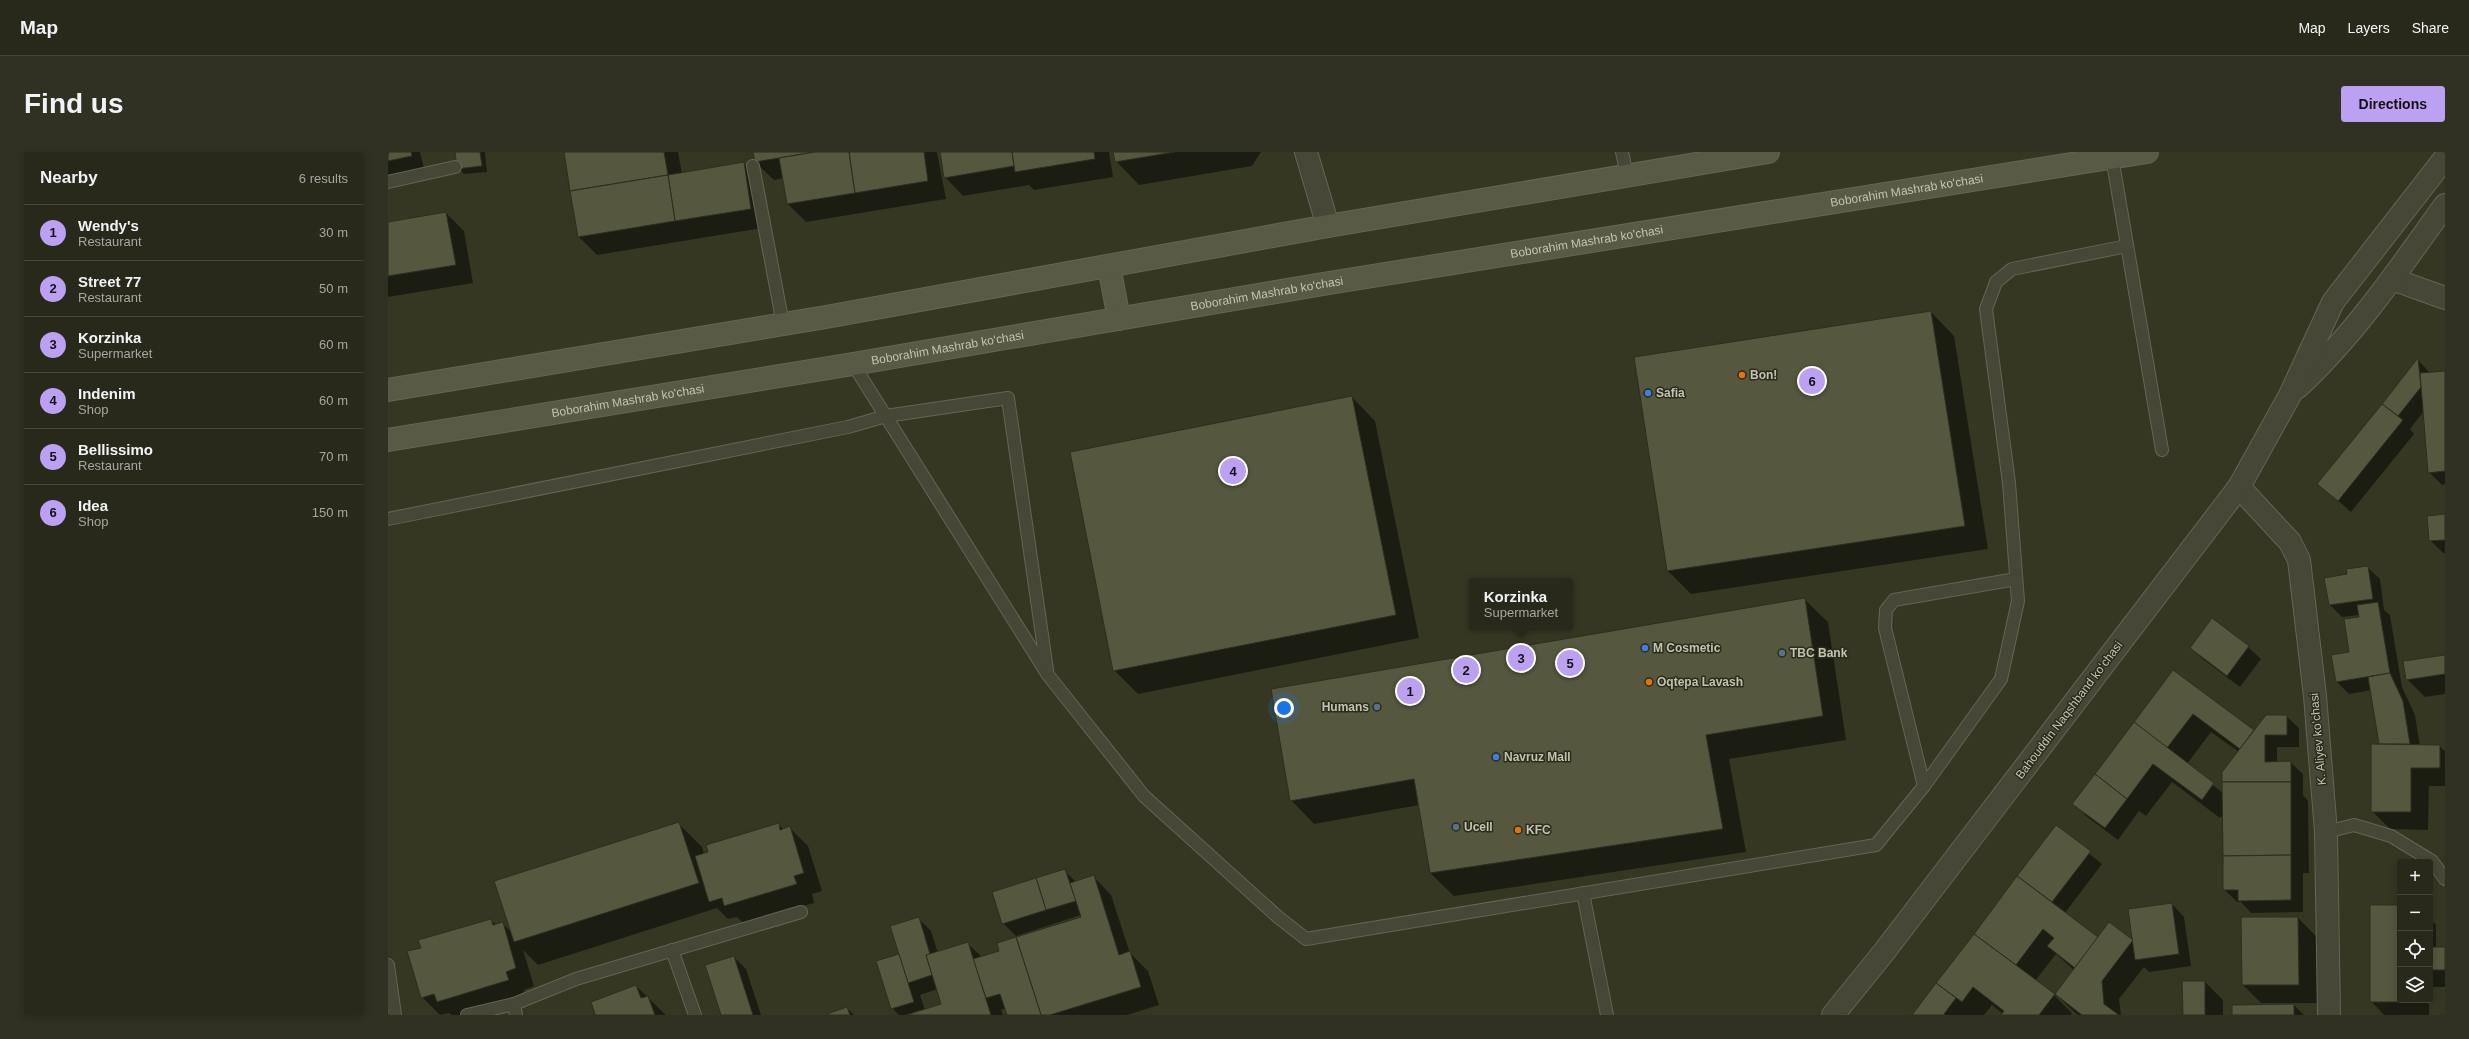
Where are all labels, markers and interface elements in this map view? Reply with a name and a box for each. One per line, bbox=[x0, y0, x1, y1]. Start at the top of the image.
text: Map bbox=[20, 17, 58, 38]
text: Map bbox=[2298, 20, 2326, 36]
text: Layers bbox=[2348, 20, 2390, 36]
text: Share bbox=[2412, 20, 2449, 36]
button: Directions bbox=[2341, 86, 2445, 122]
text: Find us bbox=[24, 88, 124, 119]
text: Nearby bbox=[40, 168, 98, 187]
text: 6 results bbox=[299, 171, 348, 186]
street label: Boborahim Mashrab ko'chasi bbox=[1829, 171, 1984, 210]
text: Wendy's bbox=[78, 217, 139, 234]
street label: Boborahim Mashrab ko'chasi bbox=[1509, 223, 1664, 261]
text: 1 bbox=[49, 225, 57, 240]
text: 30 m bbox=[319, 225, 348, 240]
text: Restaurant bbox=[78, 234, 142, 249]
text: Street 77 bbox=[78, 273, 141, 290]
street label: Boborahim Mashrab ko'chasi bbox=[1190, 274, 1344, 313]
text: 2 bbox=[49, 281, 57, 296]
text: 50 m bbox=[319, 281, 348, 296]
text: Restaurant bbox=[78, 290, 142, 305]
street label: Boborahim Mashrab ko'chasi bbox=[870, 328, 1025, 368]
text: Korzinka bbox=[78, 329, 141, 346]
text: 3 bbox=[49, 337, 57, 352]
text: 60 m bbox=[319, 337, 348, 352]
text: Supermarket bbox=[78, 346, 152, 361]
pin: 6 bbox=[1799, 366, 1825, 396]
place label: Bon! bbox=[1750, 368, 1777, 382]
marker: Bon! bbox=[1737, 370, 1747, 380]
street label: Boborahim Mashrab ko'chasi bbox=[550, 381, 705, 420]
text: Indenim bbox=[78, 385, 136, 402]
place label: Safia bbox=[1656, 386, 1685, 400]
marker: Safia bbox=[1643, 388, 1653, 398]
text: 4 bbox=[49, 393, 57, 408]
text: 60 m bbox=[319, 393, 348, 408]
text: Shop bbox=[78, 402, 108, 417]
text: Bellissimo bbox=[78, 441, 153, 458]
text: 5 bbox=[49, 449, 57, 464]
text: 70 m bbox=[319, 449, 348, 464]
pin: 4 bbox=[1220, 456, 1246, 486]
text: Restaurant bbox=[78, 458, 142, 473]
text: Idea bbox=[78, 497, 108, 514]
text: 6 bbox=[49, 505, 57, 520]
text: 150 m bbox=[312, 505, 348, 520]
text: Shop bbox=[78, 514, 108, 529]
popup bbox=[1469, 578, 1573, 630]
text: Korzinka bbox=[1484, 588, 1547, 605]
text: Supermarket bbox=[1484, 605, 1558, 620]
street label: Bahouddin Naqshband koʻchasi bbox=[2013, 638, 2125, 782]
place label: M Cosmetic bbox=[1653, 641, 1721, 655]
pin: 3 bbox=[1508, 643, 1534, 673]
marker: M Cosmetic bbox=[1640, 643, 1650, 653]
place label: TBC Bank bbox=[1790, 646, 1848, 660]
pin: 5 bbox=[1557, 648, 1583, 678]
marker: TBC Bank bbox=[1777, 648, 1787, 658]
pin: 2 bbox=[1453, 655, 1479, 685]
place label: Oqtepa Lavash bbox=[1657, 675, 1743, 689]
pin: 1 bbox=[1397, 676, 1423, 706]
marker: Oqtepa Lavash bbox=[1644, 677, 1654, 687]
street label: K. Aliyev koʻchasi bbox=[2307, 692, 2329, 786]
your location bbox=[1274, 698, 1294, 718]
place label: Humans bbox=[1322, 700, 1369, 714]
marker: Humans bbox=[1372, 702, 1382, 712]
place label: Navruz Mall bbox=[1504, 750, 1571, 764]
marker: Navruz Mall bbox=[1491, 752, 1501, 762]
place label: Ucell bbox=[1464, 820, 1493, 834]
marker: Ucell bbox=[1451, 822, 1461, 832]
place label: KFC bbox=[1526, 823, 1551, 837]
marker: KFC bbox=[1513, 825, 1523, 835]
map controls bbox=[2397, 859, 2433, 1003]
button: + bbox=[2397, 859, 2433, 895]
button: − bbox=[2397, 895, 2433, 931]
button: locate bbox=[2397, 931, 2433, 967]
button: layers bbox=[2397, 967, 2433, 1003]

